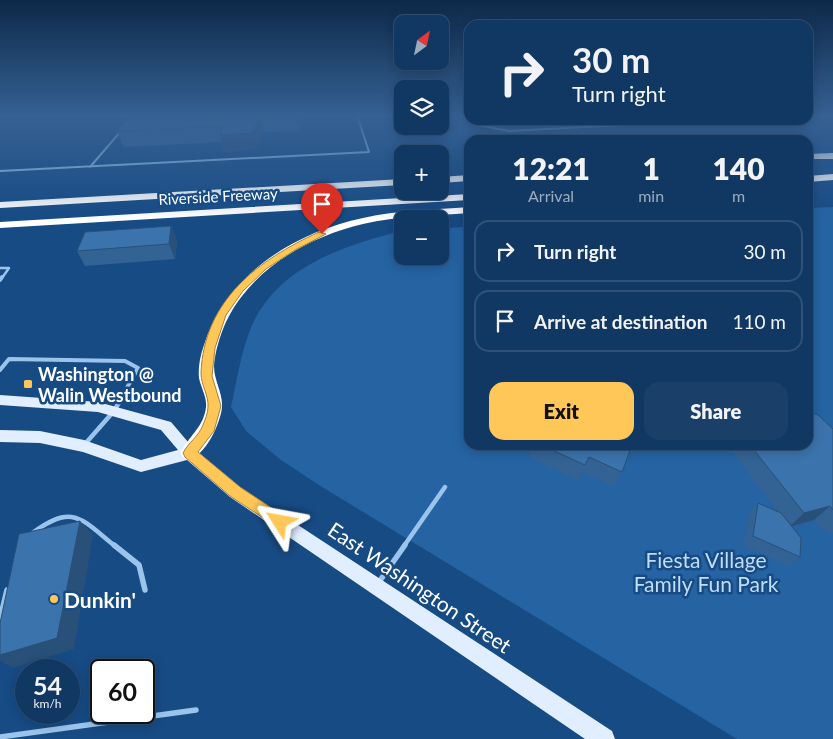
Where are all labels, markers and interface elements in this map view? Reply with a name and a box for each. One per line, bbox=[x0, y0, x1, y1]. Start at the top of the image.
north arrow bbox=[394, 15, 449, 70]
map controls bbox=[394, 15, 449, 265]
text: 30 m bbox=[572, 38, 650, 80]
icon: right bbox=[489, 40, 554, 105]
button: layers bbox=[394, 80, 449, 135]
text: Turn right bbox=[572, 80, 666, 107]
button: + bbox=[394, 145, 449, 200]
text: 12:21 bbox=[512, 150, 590, 186]
text: 1 bbox=[642, 150, 660, 186]
text: 140 bbox=[712, 150, 765, 186]
pin bbox=[301, 183, 343, 234]
street label: Riverside Freeway bbox=[158, 184, 278, 208]
text: Arrival bbox=[528, 186, 574, 205]
text: min bbox=[638, 186, 664, 205]
text: m bbox=[732, 186, 745, 205]
icon: arrive bbox=[308, 190, 336, 218]
button: − bbox=[394, 210, 449, 265]
icon: right bbox=[491, 237, 519, 265]
text: Turn right bbox=[534, 240, 616, 263]
text: 30 m bbox=[743, 240, 786, 263]
icon: arrive bbox=[491, 307, 519, 335]
text: Arrive at destination bbox=[534, 310, 707, 333]
text: 110 m bbox=[732, 310, 786, 333]
place label: Washington @ Walin Westbound bbox=[38, 363, 182, 406]
marker: Washington @ Walin Westbound bbox=[22, 378, 34, 390]
button: Exit bbox=[489, 382, 634, 440]
button: Share bbox=[644, 382, 788, 440]
position arrow bbox=[253, 495, 305, 547]
street label: East Washington Street bbox=[324, 516, 517, 658]
park label: Fiesta Village Family Fun Park bbox=[634, 547, 779, 596]
place label: Dunkin' bbox=[64, 587, 136, 612]
marker: Dunkin' bbox=[48, 593, 60, 605]
speed limit sign: 60 bbox=[90, 659, 155, 724]
text: 54 bbox=[33, 670, 62, 700]
text: km/h bbox=[33, 696, 62, 711]

